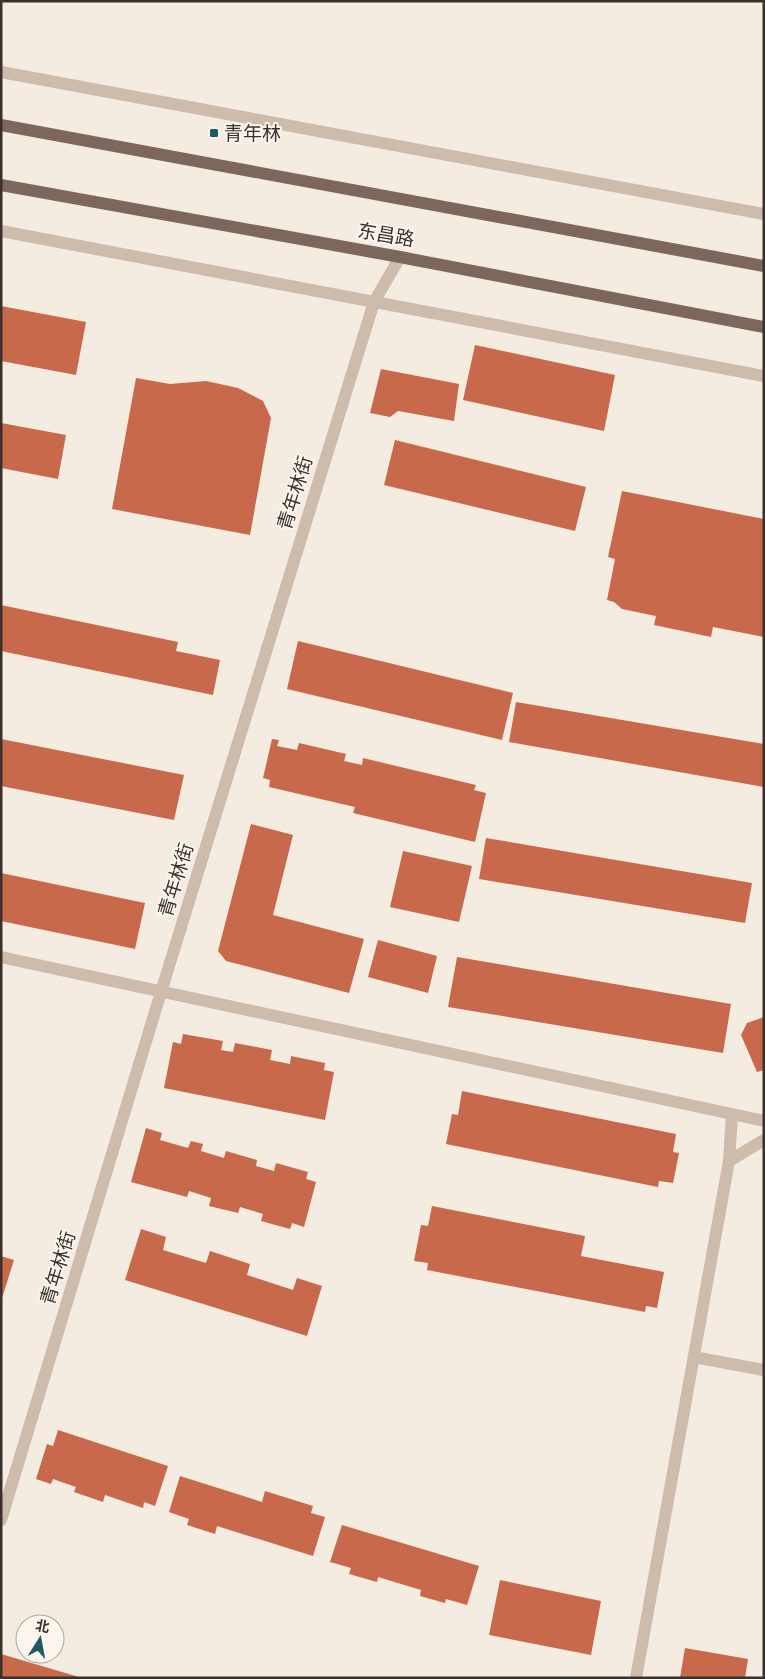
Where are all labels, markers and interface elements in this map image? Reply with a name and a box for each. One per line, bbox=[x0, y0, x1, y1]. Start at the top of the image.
place label: 青年林 bbox=[224, 121, 281, 146]
marker: 青年林 bbox=[208, 127, 220, 139]
street label: 东昌路 bbox=[356, 218, 416, 252]
street label: 青年林街 bbox=[272, 453, 318, 533]
street label: 青年林街 bbox=[153, 840, 199, 920]
street label: 青年林街 bbox=[35, 1228, 81, 1308]
north arrow bbox=[15, 1614, 65, 1664]
text: 北 bbox=[34, 1616, 51, 1636]

